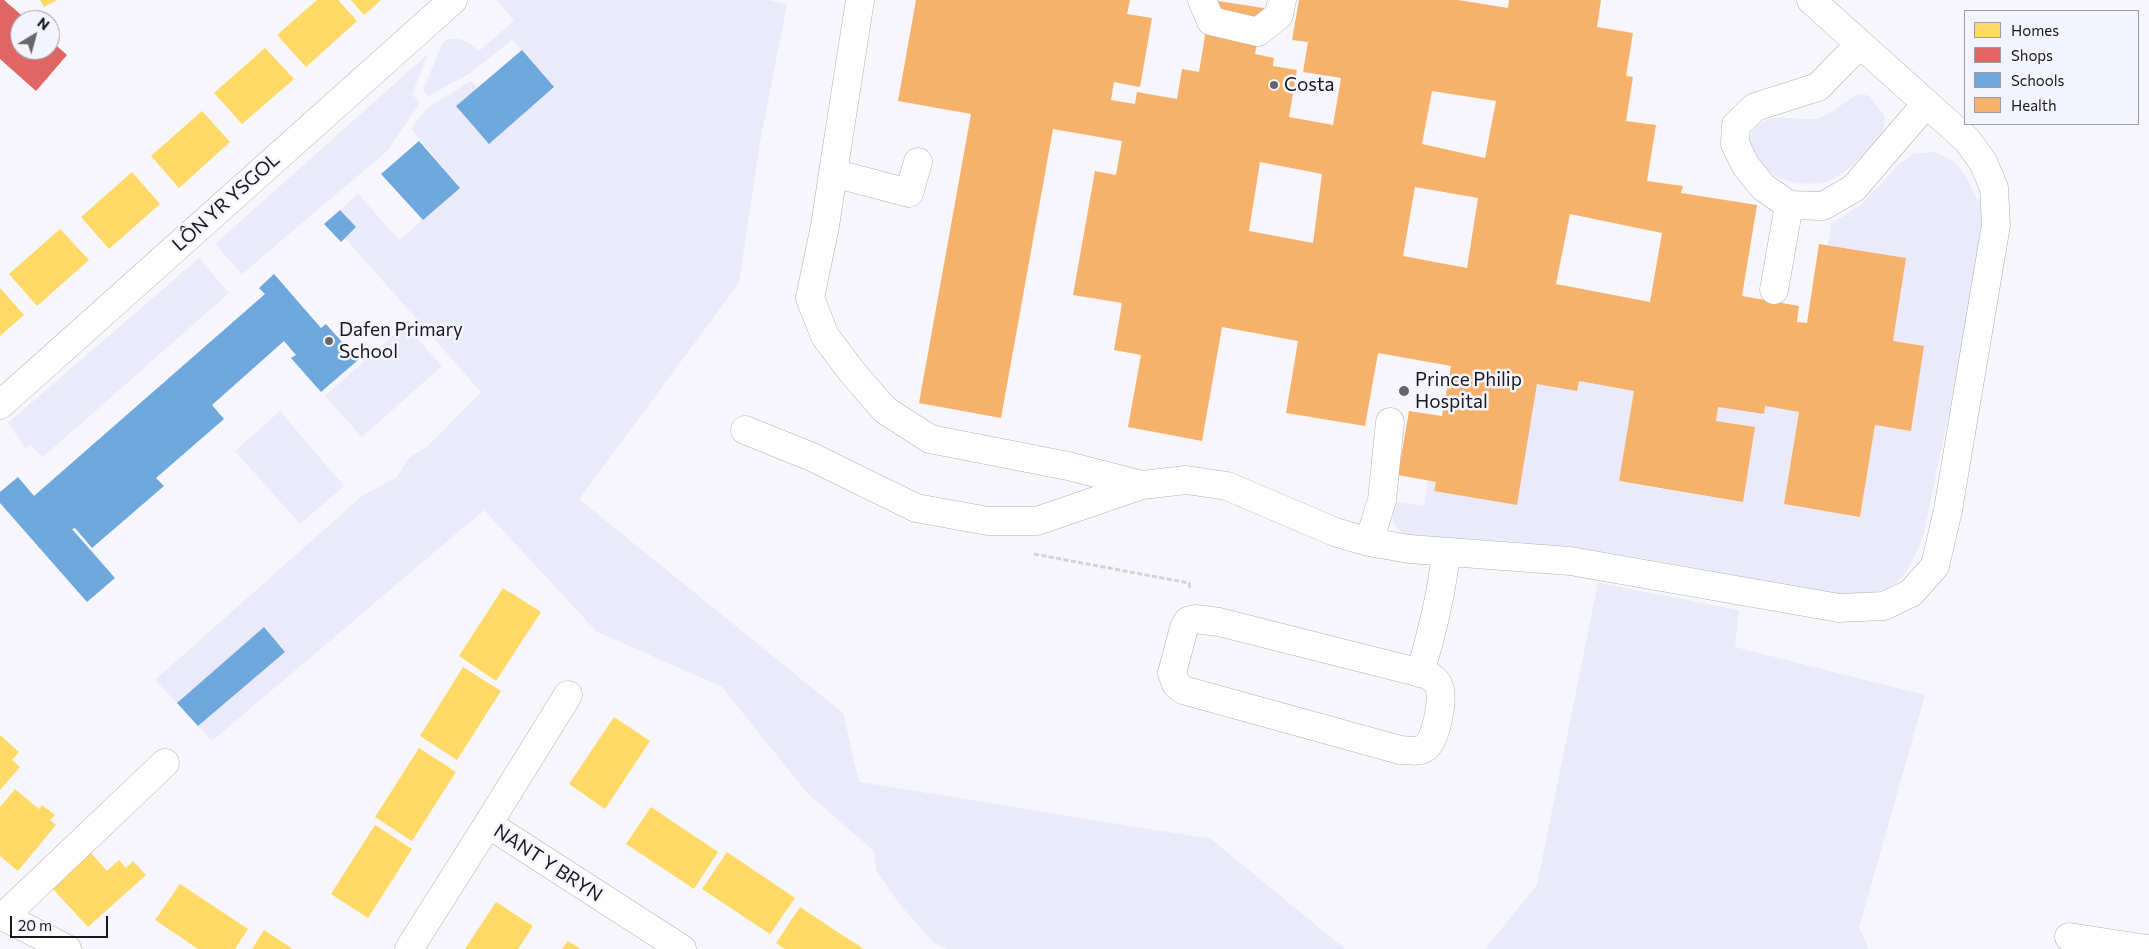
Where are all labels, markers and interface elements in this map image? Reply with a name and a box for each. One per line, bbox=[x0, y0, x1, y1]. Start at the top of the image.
north arrow bbox=[10, 10, 60, 60]
legend bbox=[1964, 10, 2139, 125]
text: N bbox=[34, 13, 53, 33]
text: Homes bbox=[2011, 21, 2059, 39]
text: Shops bbox=[2011, 46, 2053, 64]
text: Schools bbox=[2011, 71, 2064, 89]
place label: Costa bbox=[1284, 74, 1334, 96]
marker: Costa bbox=[1268, 79, 1280, 91]
text: Health bbox=[2011, 96, 2057, 114]
street label: LÔN YR YSGOL bbox=[168, 148, 284, 256]
place label: Dafen Primary School bbox=[339, 319, 463, 363]
marker: Dafen Primary School bbox=[323, 335, 335, 347]
place label: Prince Philip Hospital bbox=[1415, 369, 1522, 413]
marker: Prince Philip Hospital bbox=[1397, 384, 1411, 398]
street label: NANT Y BRYN bbox=[489, 819, 607, 907]
scale bar bbox=[12, 906, 110, 938]
text: 20 m bbox=[18, 916, 52, 934]

